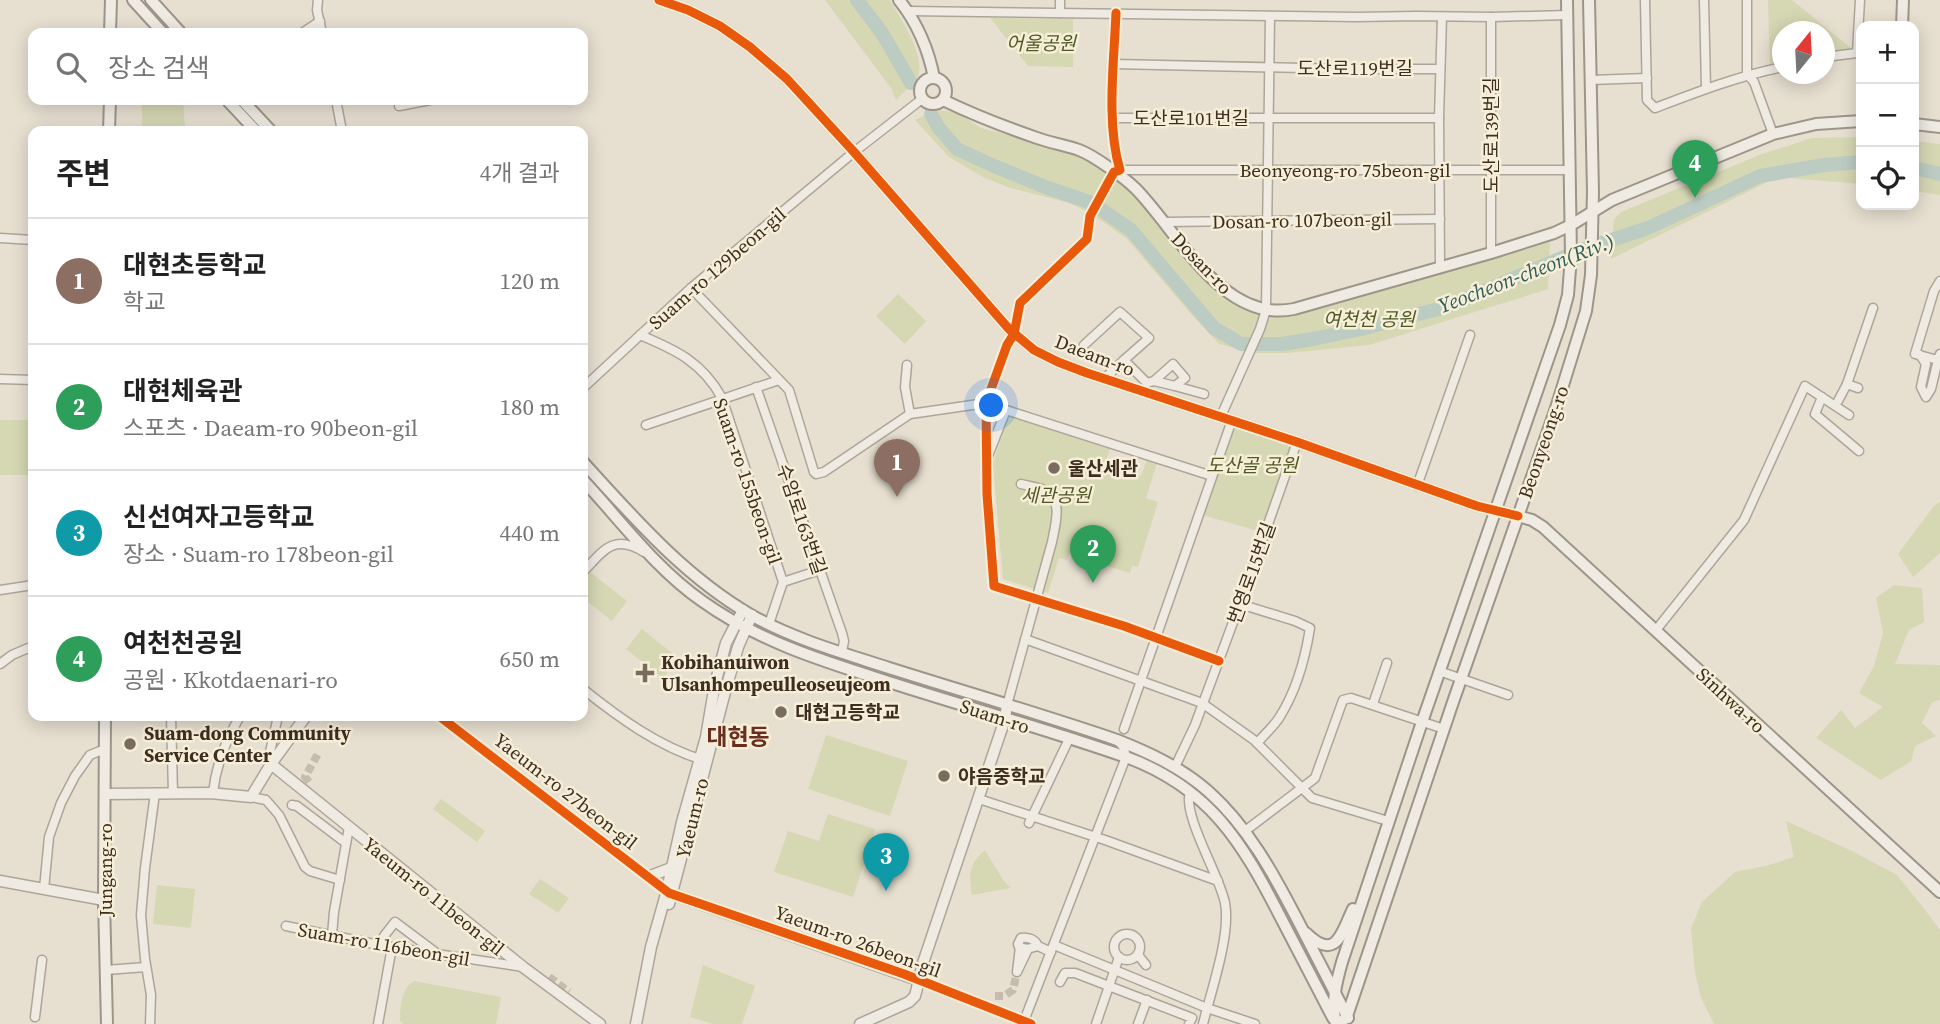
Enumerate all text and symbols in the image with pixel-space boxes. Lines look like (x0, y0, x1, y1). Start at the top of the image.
north arrow (1772, 21, 1835, 84)
map controls (1856, 21, 1919, 210)
button: + (1856, 21, 1919, 84)
search box (28, 28, 588, 105)
park label: 어울공원 (1006, 30, 1077, 56)
icon: search (52, 48, 90, 86)
text: 장소 검색 (108, 50, 210, 86)
street label: 도산로119번길 (1297, 55, 1413, 81)
street label: 도산로139번길 (1478, 77, 1504, 193)
button: − (1856, 84, 1919, 147)
street label: 도산로101번길 (1133, 105, 1249, 131)
pin: 4 (1672, 140, 1718, 198)
button: locate (1856, 147, 1919, 210)
text: 주변 (56, 153, 111, 194)
text: 4개 결과 (480, 157, 560, 189)
street label: Beonyeong-ro 75beon-gil (1239, 157, 1451, 183)
street label: Suam-ro 129beon-gil (643, 201, 791, 335)
street label: Dosan-ro 107beon-gil (1212, 205, 1393, 235)
street label: Dosan-ro (1166, 226, 1238, 300)
water label: Yeocheon-cheon(Riv.) (1434, 226, 1618, 320)
text: 대현초등학교 (123, 247, 267, 283)
text: 1 (73, 265, 85, 297)
text: 120 m (499, 265, 560, 297)
text: 학교 (123, 286, 165, 318)
park label: 여천천 공원 (1323, 306, 1416, 332)
street label: Daeam-ro (1051, 328, 1139, 382)
text: 대현체육관 (123, 373, 243, 409)
street label: Beonyeong-ro (1511, 382, 1575, 502)
your location (974, 388, 1008, 422)
text: 2 (73, 391, 85, 423)
text: 180 m (499, 391, 560, 423)
street label: Suam-ro 155beon-gil (707, 394, 789, 568)
text: 스포츠 · Daeam-ro 90beon-gil (123, 412, 418, 444)
pin: 1 (874, 439, 920, 497)
park label: 도산골 공원 (1206, 452, 1299, 478)
place label: 울산세관 (1068, 455, 1138, 481)
street label: 수암로163번길 (771, 460, 833, 578)
marker: 울산세관 (1046, 460, 1062, 476)
park label: 세관공원 (1021, 482, 1092, 508)
text: 신선여자고등학교 (123, 499, 314, 535)
text: 3 (73, 517, 85, 549)
text: 440 m (499, 517, 560, 549)
street label: 번영로15번길 (1221, 519, 1281, 627)
pin: 2 (1070, 525, 1116, 583)
text: 장소 · Suam-ro 178beon-gil (123, 538, 394, 570)
text: 여천천공원 (123, 625, 243, 661)
text: 4 (73, 643, 85, 675)
text: 650 m (499, 643, 560, 675)
place label: Kobihanuiwon Ulsanhompeulleoseujeom (661, 649, 891, 697)
street label: Sinhwa-ro (1691, 661, 1771, 739)
marker: Kobihanuiwon Ulsanhompeulleoseujeom (635, 663, 655, 683)
text: 공원 · Kkotdaenari-ro (123, 664, 338, 696)
street label: Suam-ro (957, 693, 1033, 739)
place label: 대현고등학교 (795, 699, 900, 725)
marker: 대현고등학교 (773, 704, 789, 720)
place label: Suam-dong Community Service Center (144, 720, 352, 768)
district label: 대현동 (706, 721, 770, 753)
street label: Yaeum-ro 27beon-gil (489, 727, 643, 855)
marker: Suam-dong Community Service Center (122, 736, 138, 752)
place label: 야음중학교 (958, 763, 1045, 789)
marker: 야음중학교 (936, 768, 952, 784)
street label: Yaeum-ro (669, 775, 715, 861)
street label: Jungang-ro (92, 823, 118, 918)
street label: Yaeum-ro 11beon-gil (358, 831, 511, 962)
pin: 3 (863, 833, 909, 891)
street label: Yaeum-ro 26beon-gil (771, 899, 945, 983)
street label: Suam-ro 116beon-gil (296, 916, 472, 972)

